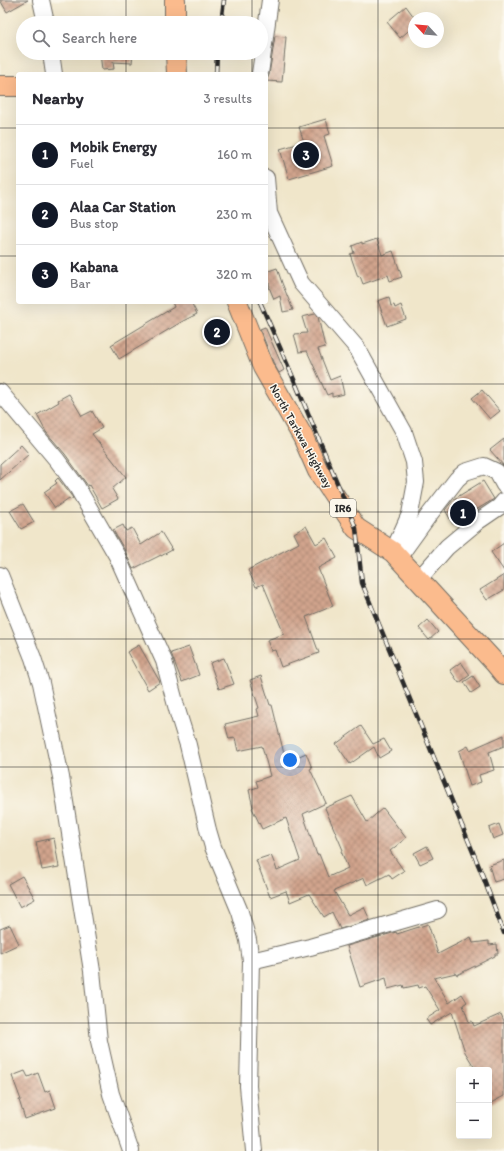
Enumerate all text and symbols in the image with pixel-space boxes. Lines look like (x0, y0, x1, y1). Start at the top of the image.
north arrow (408, 12, 444, 48)
search box (16, 16, 268, 60)
icon: search (30, 27, 52, 49)
text: Search here (62, 29, 137, 47)
text: Nearby (32, 88, 84, 108)
text: 3 results (203, 91, 252, 106)
text: Mobik Energy (70, 138, 157, 156)
pin: 3 (293, 140, 319, 170)
text: 1 (42, 147, 48, 162)
text: 160 m (217, 147, 252, 162)
text: Fuel (70, 156, 94, 171)
text: Alaa Car Station (70, 198, 176, 216)
text: 2 (42, 207, 48, 222)
text: 230 m (216, 207, 252, 222)
text: Bus stop (70, 216, 118, 231)
text: Kabana (70, 258, 118, 276)
text: 3 (41, 267, 49, 282)
text: 320 m (216, 267, 252, 282)
text: Bar (70, 276, 90, 291)
pin: 2 (204, 317, 230, 347)
street label: North Tarkwa Highway (267, 382, 336, 491)
pin: 1 (450, 498, 476, 528)
road number: IR6 (330, 499, 356, 517)
your location (280, 750, 300, 770)
map controls (456, 1067, 492, 1139)
button: + (456, 1067, 492, 1103)
button: − (456, 1103, 492, 1139)

